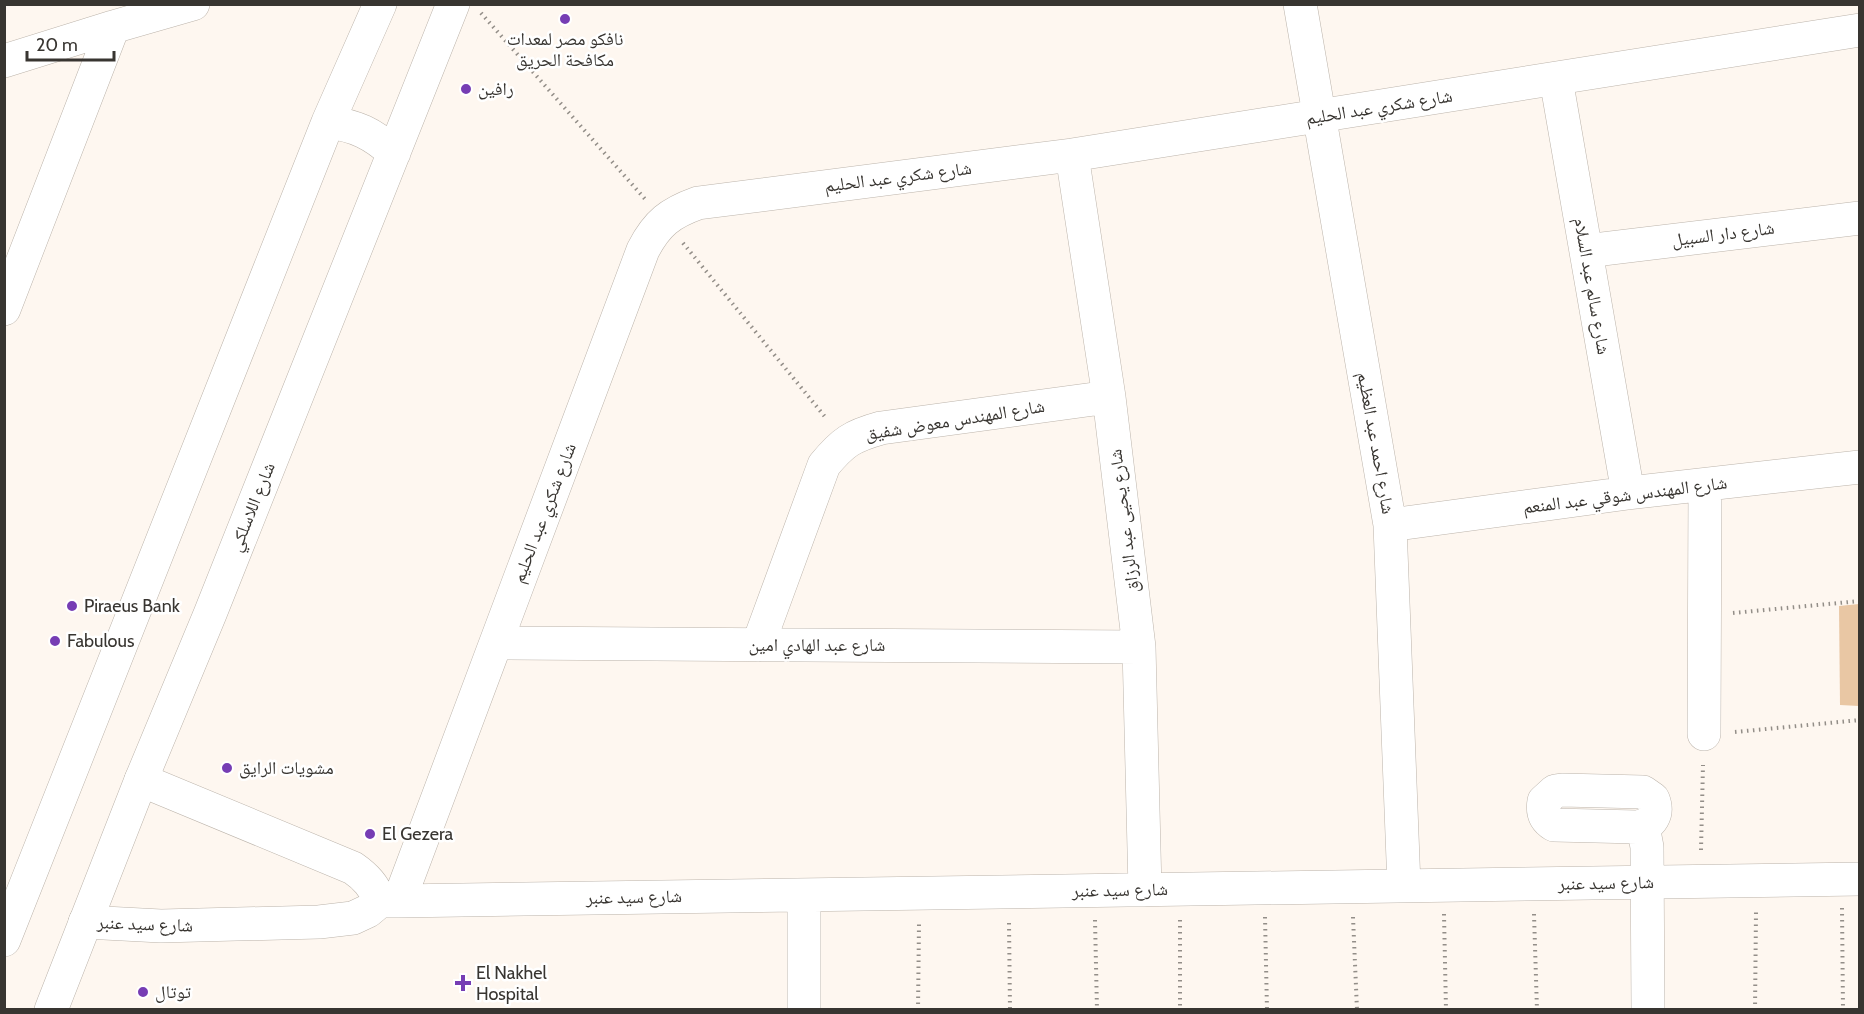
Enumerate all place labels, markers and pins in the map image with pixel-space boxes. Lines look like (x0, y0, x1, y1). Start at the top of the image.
marker: نافكو مصر لمعدات مكافحة الحريق (558, 12, 572, 26)
place label: نافكو مصر لمعدات مكافحة الحريق (507, 28, 623, 71)
place label: رافين (478, 78, 514, 100)
marker: رافين (459, 82, 473, 96)
place label: Piraeus Bank (84, 595, 181, 617)
marker: Piraeus Bank (65, 599, 79, 613)
place label: Fabulous (67, 630, 134, 652)
marker: Fabulous (48, 634, 62, 648)
place label: مشويات الرايق (239, 757, 334, 779)
marker: مشويات الرايق (220, 761, 234, 775)
place label: El Gezera (382, 823, 454, 845)
marker: El Gezera (363, 827, 377, 841)
place label: El Nakhel Hospital (476, 962, 547, 1005)
marker: El Nakhel Hospital (454, 974, 472, 992)
place label: توتال (155, 981, 191, 1003)
marker: توتال (136, 985, 150, 999)

